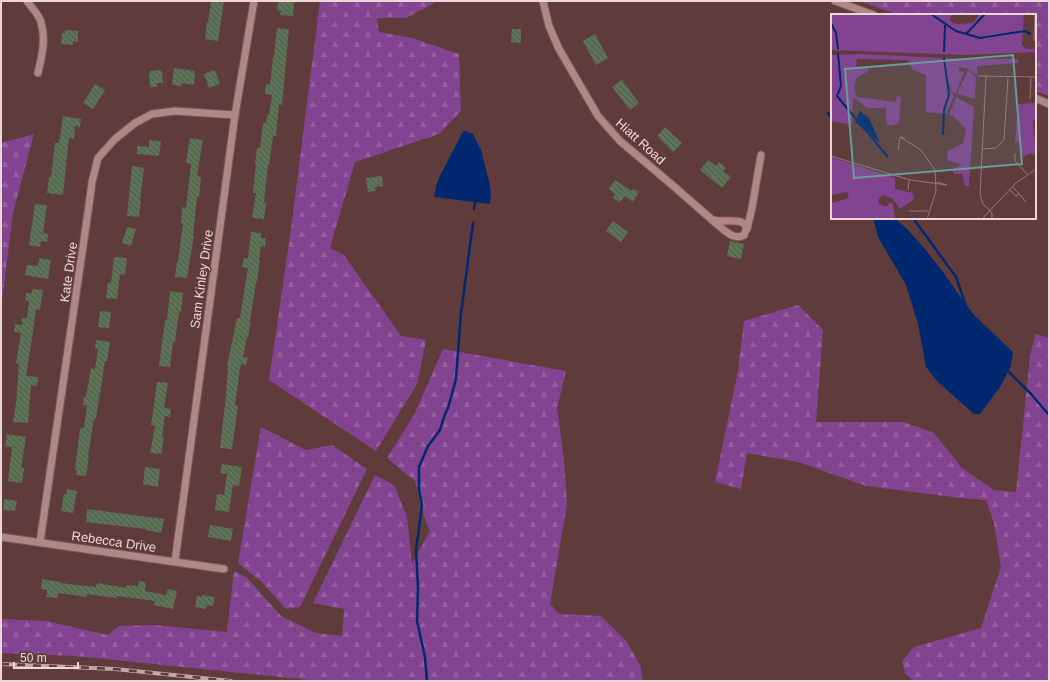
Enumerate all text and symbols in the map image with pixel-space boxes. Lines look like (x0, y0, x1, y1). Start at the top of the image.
inset map (831, 14, 1036, 219)
street label: Hiatt Road (613, 115, 669, 167)
street label: Sam Kinley Drive (187, 229, 216, 329)
street label: Kate Drive (57, 241, 80, 303)
street label: Rebecca Drive (71, 528, 157, 555)
scale bar (14, 644, 78, 670)
text: 50 m (20, 651, 47, 665)

